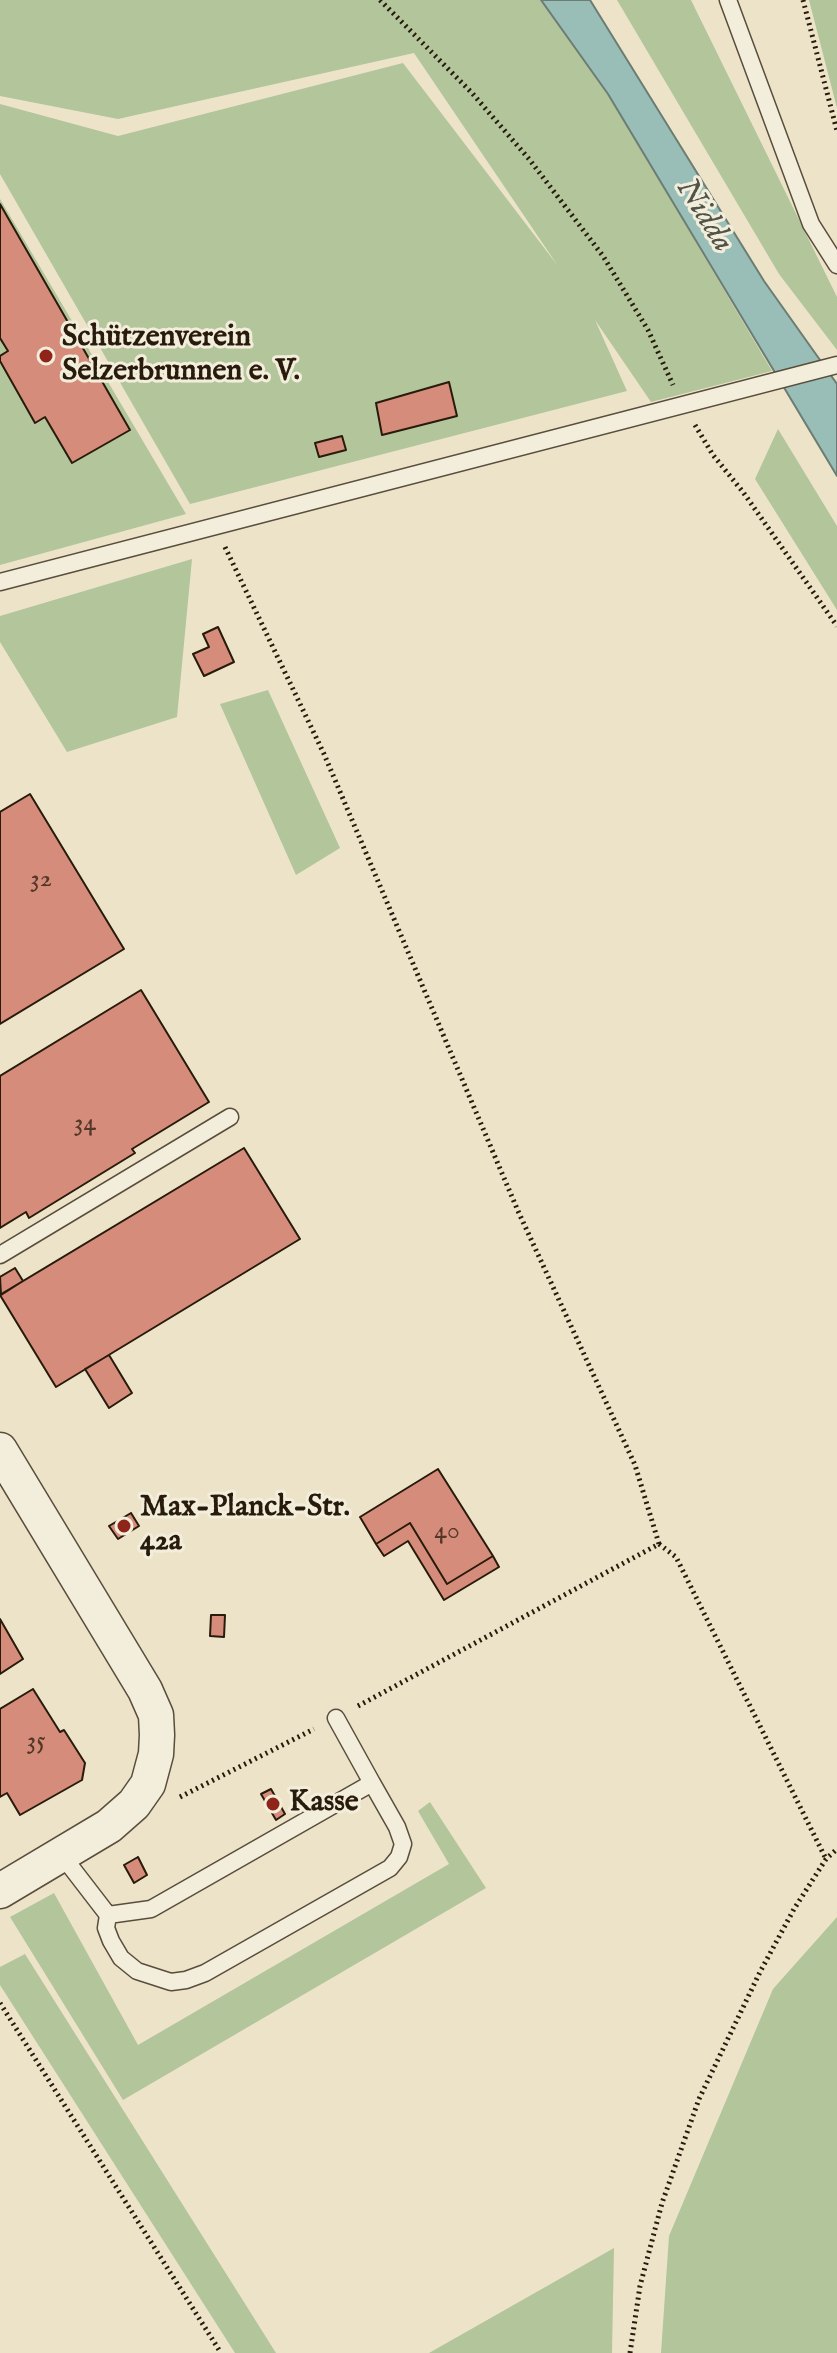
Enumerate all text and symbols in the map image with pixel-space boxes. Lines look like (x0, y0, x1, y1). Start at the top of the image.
water label: Nidda (666, 172, 740, 260)
place label: Schützenverein Selzerbrunnen e. V. (62, 321, 300, 392)
marker: Schützenverein Selzerbrunnen e. V. (37, 347, 55, 365)
house number: 32 (30, 865, 52, 897)
house number: 34 (74, 1109, 96, 1141)
place label: Max-Planck-Str. 42a (140, 1491, 350, 1562)
marker: Max-Planck-Str. 42a (115, 1517, 133, 1535)
house number: 40 (434, 1517, 460, 1549)
house number: 35 (26, 1727, 46, 1759)
place label: Kasse (289, 1786, 359, 1822)
marker: Kasse (264, 1795, 282, 1813)

